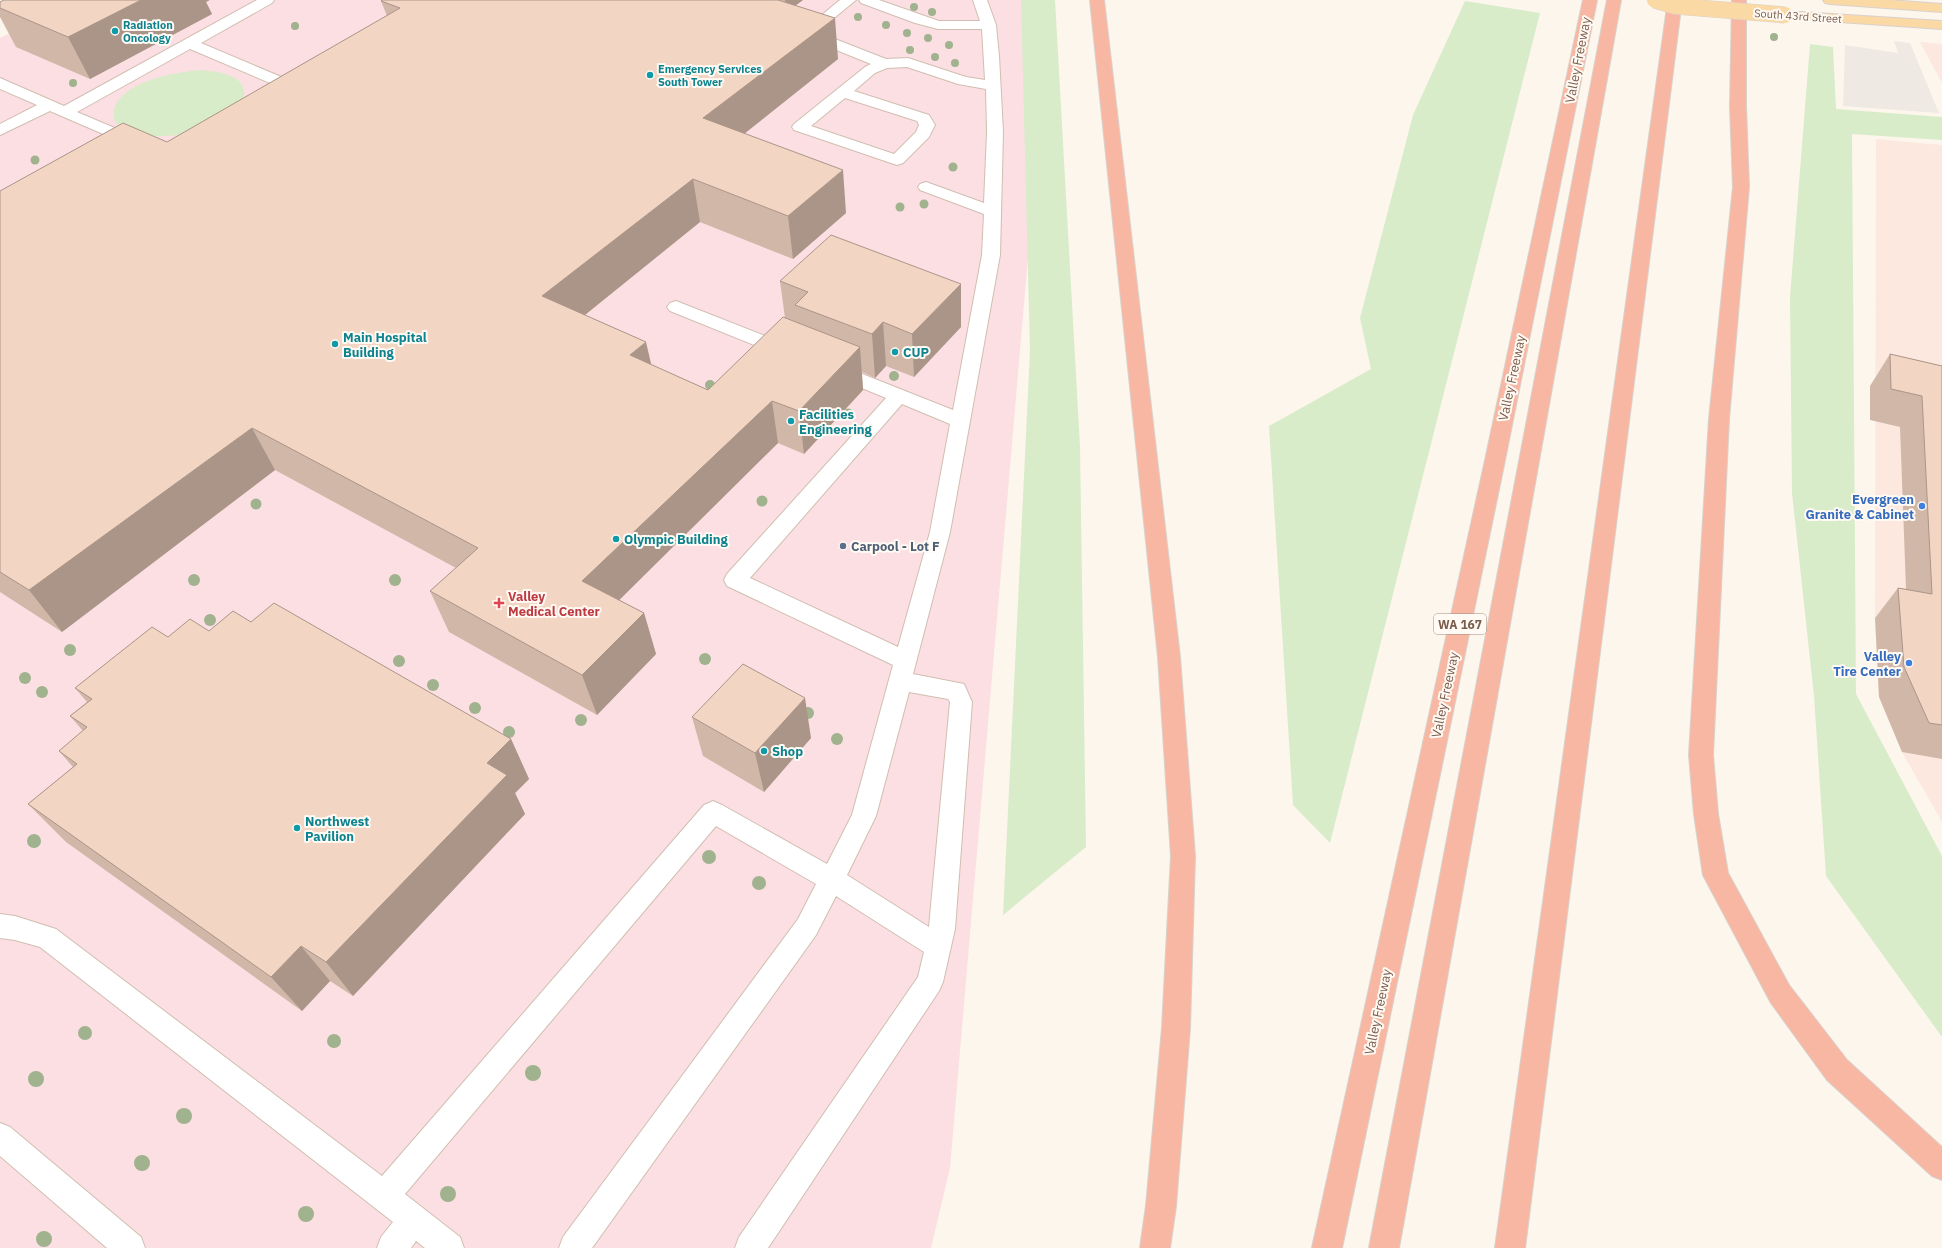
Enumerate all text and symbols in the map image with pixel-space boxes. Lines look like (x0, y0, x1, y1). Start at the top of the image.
street label: South 43rd Street (1754, 6, 1842, 26)
street label: Valley Freeway (1561, 15, 1595, 104)
place label: Radiation Oncology (123, 18, 173, 45)
marker: Radiation Oncology (110, 26, 120, 36)
place label: Emergency Services South Tower (658, 62, 762, 89)
marker: Emergency Services South Tower (645, 70, 655, 80)
place label: Main Hospital Building (343, 329, 427, 361)
street label: Valley Freeway (1495, 333, 1529, 422)
marker: Main Hospital Building (330, 339, 340, 349)
place label: CUP (903, 344, 929, 361)
marker: CUP (890, 347, 900, 357)
place label: Facilities Engineering (799, 406, 873, 438)
marker: Facilities Engineering (786, 416, 796, 426)
place label: Evergreen Granite & Cabinet (1805, 491, 1914, 523)
marker: Evergreen Granite & Cabinet (1917, 501, 1927, 511)
place label: Olympic Building (624, 531, 729, 548)
marker: Olympic Building (611, 534, 621, 544)
place label: Carpool - Lot F (851, 538, 940, 555)
marker: Carpool - Lot F (838, 541, 848, 551)
place label: Valley Medical Center (508, 588, 600, 620)
marker: Valley Medical Center (493, 597, 505, 609)
road number: WA 167 (1434, 614, 1486, 634)
place label: Valley Tire Center (1833, 648, 1901, 680)
street label: Valley Freeway (1428, 650, 1462, 739)
marker: Valley Tire Center (1904, 658, 1914, 668)
place label: Shop (772, 743, 803, 760)
marker: Shop (759, 746, 769, 756)
place label: Northwest Pavilion (305, 813, 369, 845)
marker: Northwest Pavilion (292, 823, 302, 833)
street label: Valley Freeway (1361, 967, 1395, 1056)

